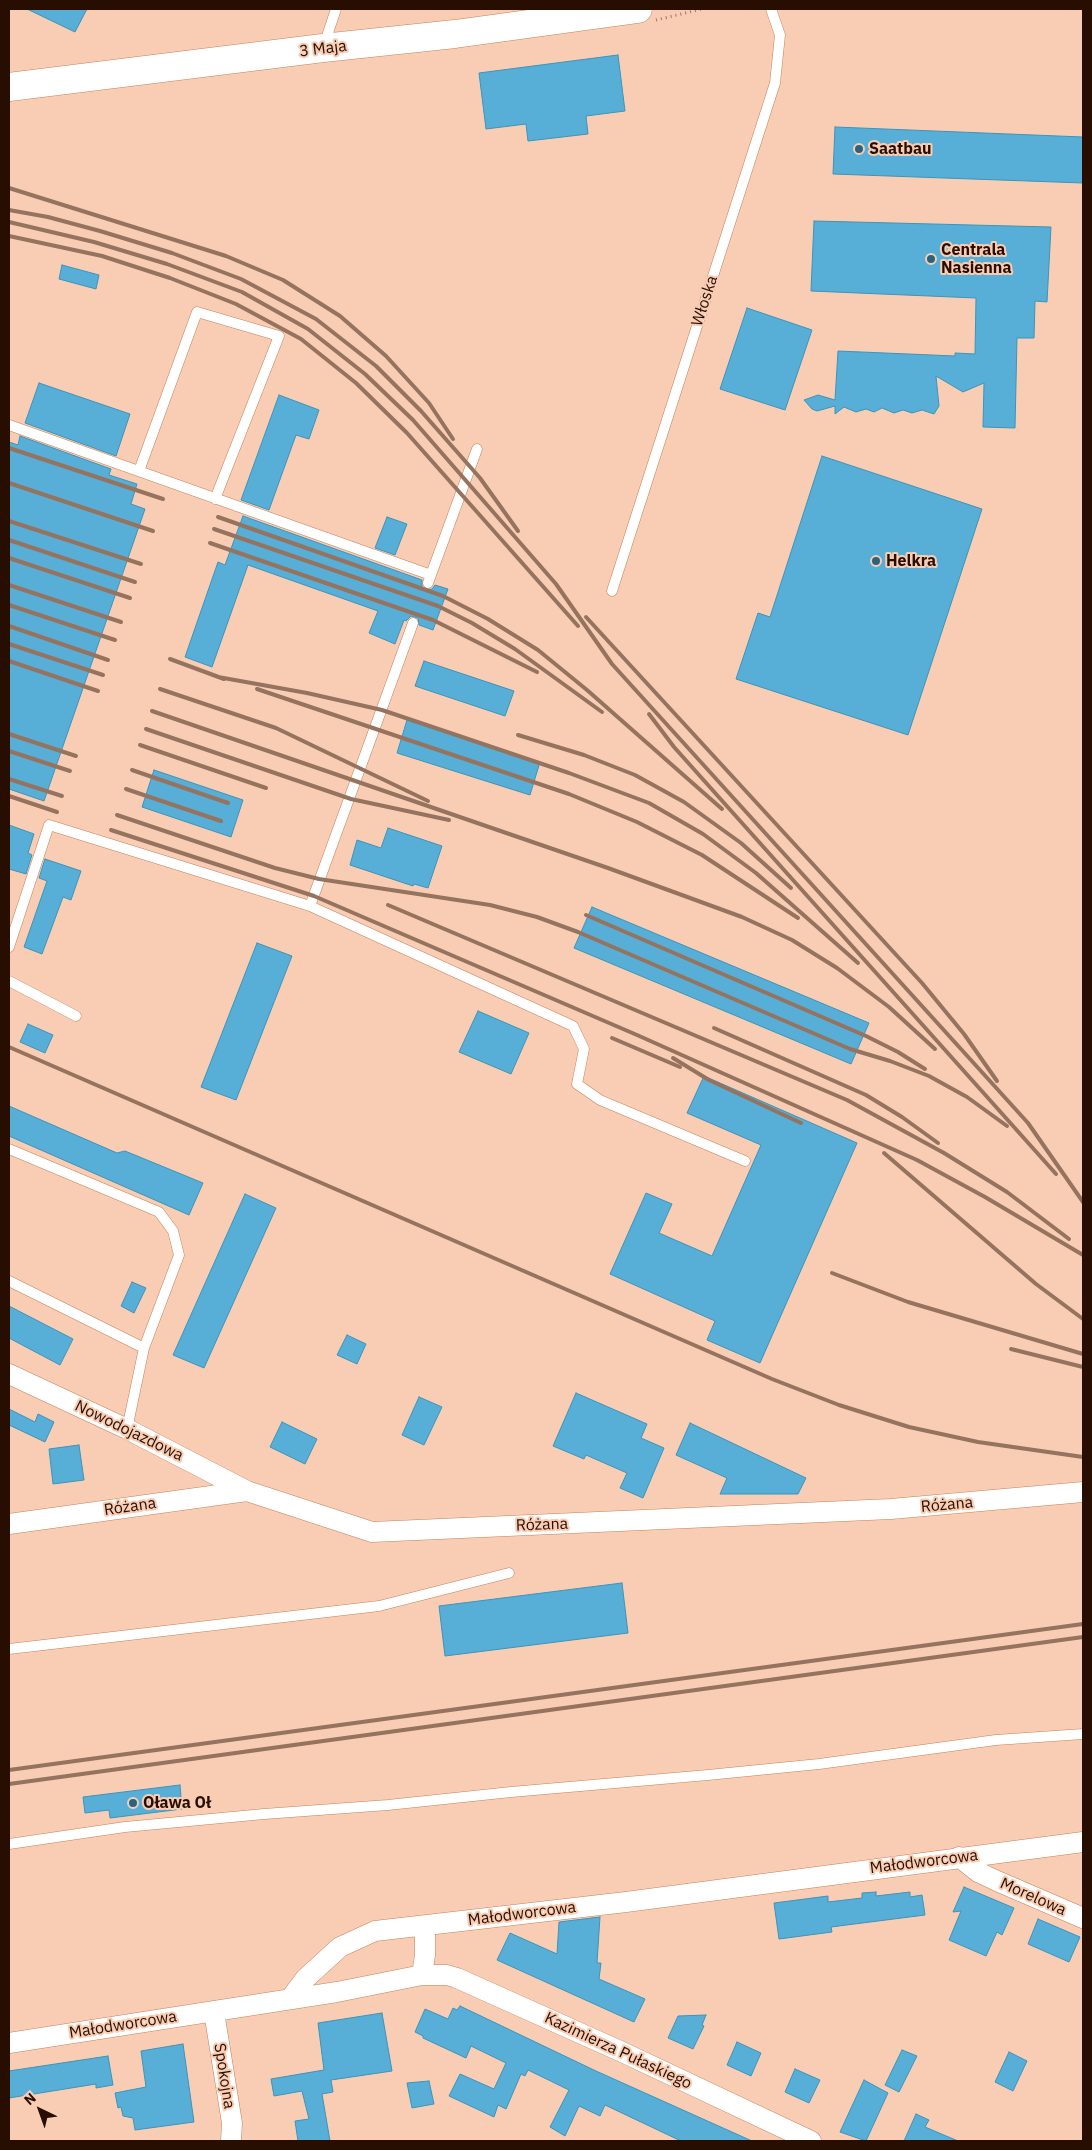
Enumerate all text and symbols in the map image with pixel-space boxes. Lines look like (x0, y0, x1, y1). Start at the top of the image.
street label: 3 Maja (298, 37, 348, 61)
place label: Saatbau (869, 139, 932, 159)
marker: Saatbau (853, 143, 865, 155)
place label: Centrala Nasienna (941, 240, 1011, 278)
marker: Centrala Nasienna (925, 253, 937, 265)
street label: Włoska (688, 273, 722, 329)
place label: Helkra (886, 551, 936, 571)
marker: Helkra (870, 555, 882, 567)
street label: Nowodojazdowa (72, 1396, 186, 1466)
street label: Różana (920, 1493, 974, 1517)
street label: Różana (103, 1494, 157, 1520)
street label: Różana (515, 1514, 569, 1536)
place label: Oława Oł (143, 1793, 211, 1813)
marker: Oława Oł (127, 1797, 139, 1809)
street label: Małodworcowa (869, 1846, 979, 1878)
street label: Morelowa (997, 1874, 1069, 1920)
street label: Małodworcowa (467, 1898, 577, 1930)
street label: Małodworcowa (68, 2007, 178, 2043)
street label: Kazimierza Pułaskiego (541, 2008, 695, 2094)
street label: Spokojna (209, 2042, 239, 2110)
north arrow (15, 2085, 65, 2135)
text: N (20, 2089, 40, 2109)

